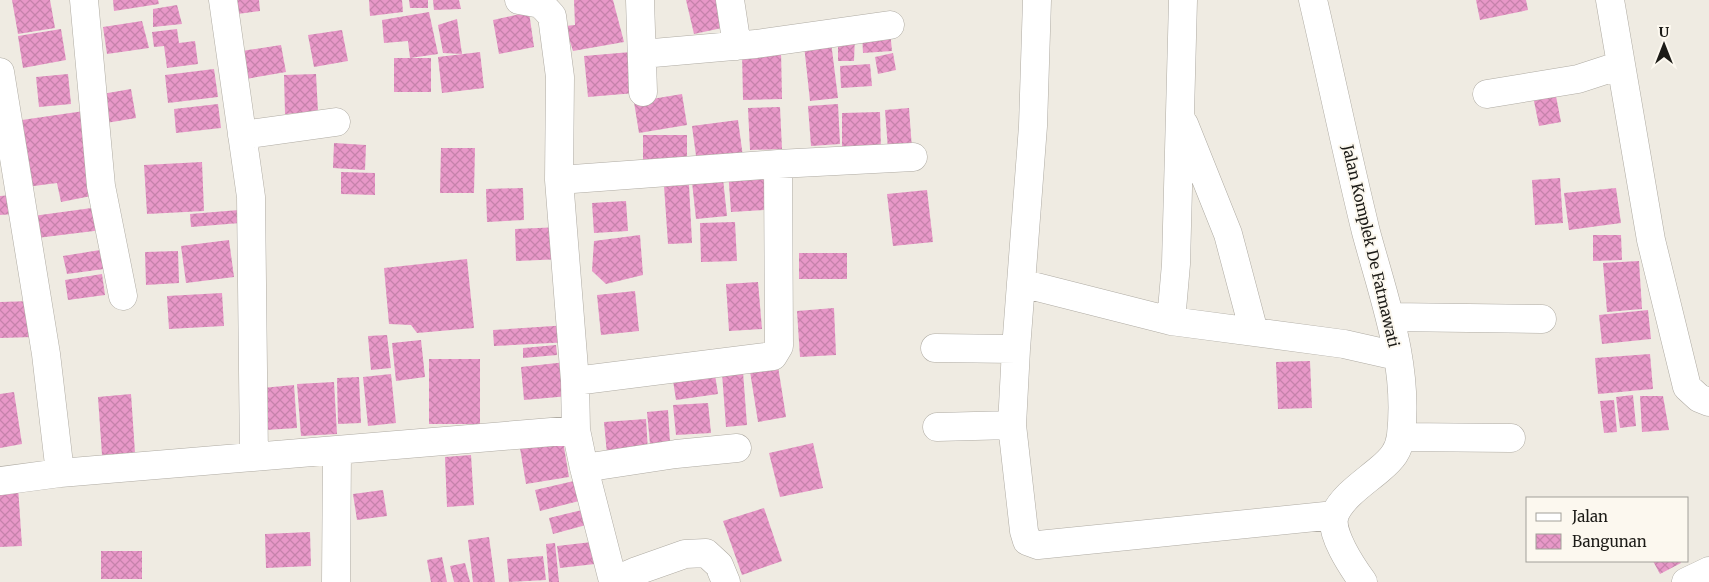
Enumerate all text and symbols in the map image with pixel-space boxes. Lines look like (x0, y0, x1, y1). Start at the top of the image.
north arrow (1639, 20, 1689, 70)
text: U (1659, 23, 1670, 41)
street label: Jalan Komplek De Fatmawati (1338, 142, 1404, 349)
legend (1526, 497, 1689, 562)
text: Jalan (1571, 507, 1608, 526)
text: Bangunan (1572, 532, 1647, 551)

